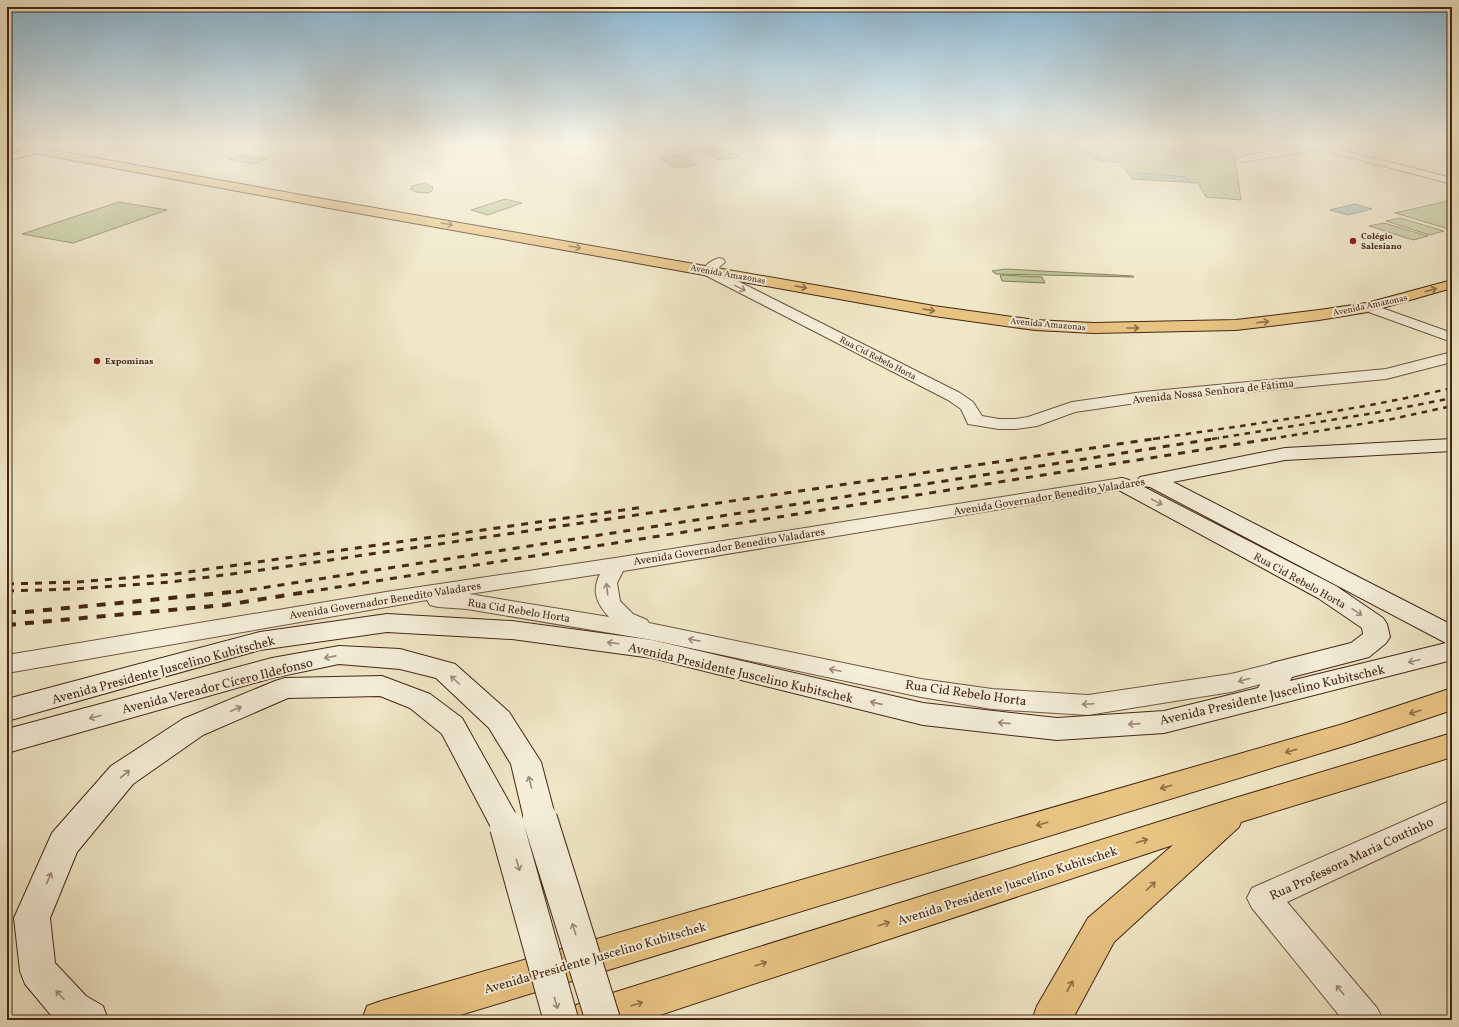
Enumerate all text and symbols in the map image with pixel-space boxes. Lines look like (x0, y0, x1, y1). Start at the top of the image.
one-way arrow (440, 220, 453, 228)
place label: Colégio Salesiano (1361, 230, 1402, 253)
marker: Colégio Salesiano (1348, 236, 1358, 246)
one-way arrow (568, 243, 581, 251)
street label: Avenida Amazonas (689, 261, 767, 288)
one-way arrow (794, 283, 807, 291)
one-way arrow (734, 285, 746, 292)
one-way arrow (1425, 286, 1437, 294)
street label: Avenida Amazonas (1332, 291, 1409, 320)
one-way arrow (922, 306, 935, 314)
street label: Avenida Amazonas (1010, 315, 1087, 334)
one-way arrow (1256, 318, 1269, 326)
one-way arrow (1126, 324, 1139, 332)
street label: Rua Cid Rebelo Horta (837, 333, 919, 384)
place label: Expominas (105, 355, 153, 368)
marker: Expominas (92, 356, 102, 366)
street label: Avenida Nossa Senhora de Fátima (1132, 376, 1295, 408)
street label: Avenida Governador Benedito Valadares (952, 475, 1146, 520)
one-way arrow (1151, 499, 1163, 506)
street label: Avenida Governador Benedito Valadares (632, 525, 826, 570)
street label: Rua Cid Rebelo Horta (1250, 550, 1349, 613)
street label: Avenida Governador Benedito Valadares (288, 579, 482, 624)
one-way arrow (603, 583, 611, 596)
street label: Rua Cid Rebelo Horta (466, 596, 572, 627)
one-way arrow (1351, 608, 1362, 616)
street label: Avenida Presidente Juscelino Kubitschek (50, 632, 277, 709)
one-way arrow (688, 636, 701, 644)
street label: Avenida Presidente Juscelino Kubitschek (626, 639, 855, 709)
one-way arrow (607, 640, 620, 647)
one-way arrow (324, 653, 337, 661)
street label: Avenida Vereador Cícero Ildefonso (120, 654, 315, 719)
one-way arrow (1408, 657, 1421, 665)
street label: Avenida Presidente Juscelino Kubitschek (1158, 661, 1387, 731)
one-way arrow (829, 665, 842, 673)
one-way arrow (449, 675, 460, 684)
street label: Rua Cid Rebelo Horta (904, 677, 1028, 711)
one-way arrow (1238, 677, 1251, 684)
one-way arrow (870, 699, 883, 706)
one-way arrow (1082, 700, 1095, 708)
one-way arrow (230, 704, 242, 712)
one-way arrow (1409, 708, 1421, 716)
one-way arrow (89, 714, 102, 721)
one-way arrow (998, 719, 1011, 727)
one-way arrow (1128, 720, 1141, 727)
one-way arrow (1285, 748, 1298, 755)
one-way arrow (119, 770, 130, 778)
one-way arrow (526, 775, 534, 788)
one-way arrow (1160, 784, 1173, 791)
street label: Rua Professora Maria Coutinho (1267, 814, 1437, 906)
one-way arrow (1035, 821, 1048, 828)
one-way arrow (1135, 837, 1147, 845)
street label: Avenida Presidente Juscelino Kubitschek (895, 843, 1120, 931)
one-way arrow (514, 858, 522, 871)
one-way arrow (46, 872, 53, 884)
one-way arrow (1146, 882, 1156, 891)
street label: Avenida Presidente Juscelino Kubitschek (482, 919, 709, 999)
one-way arrow (878, 920, 891, 927)
one-way arrow (570, 923, 577, 936)
one-way arrow (754, 960, 767, 967)
one-way arrow (1067, 980, 1075, 992)
one-way arrow (1335, 985, 1344, 995)
one-way arrow (55, 990, 64, 1001)
one-way arrow (553, 996, 561, 1009)
one-way arrow (630, 1000, 643, 1007)

